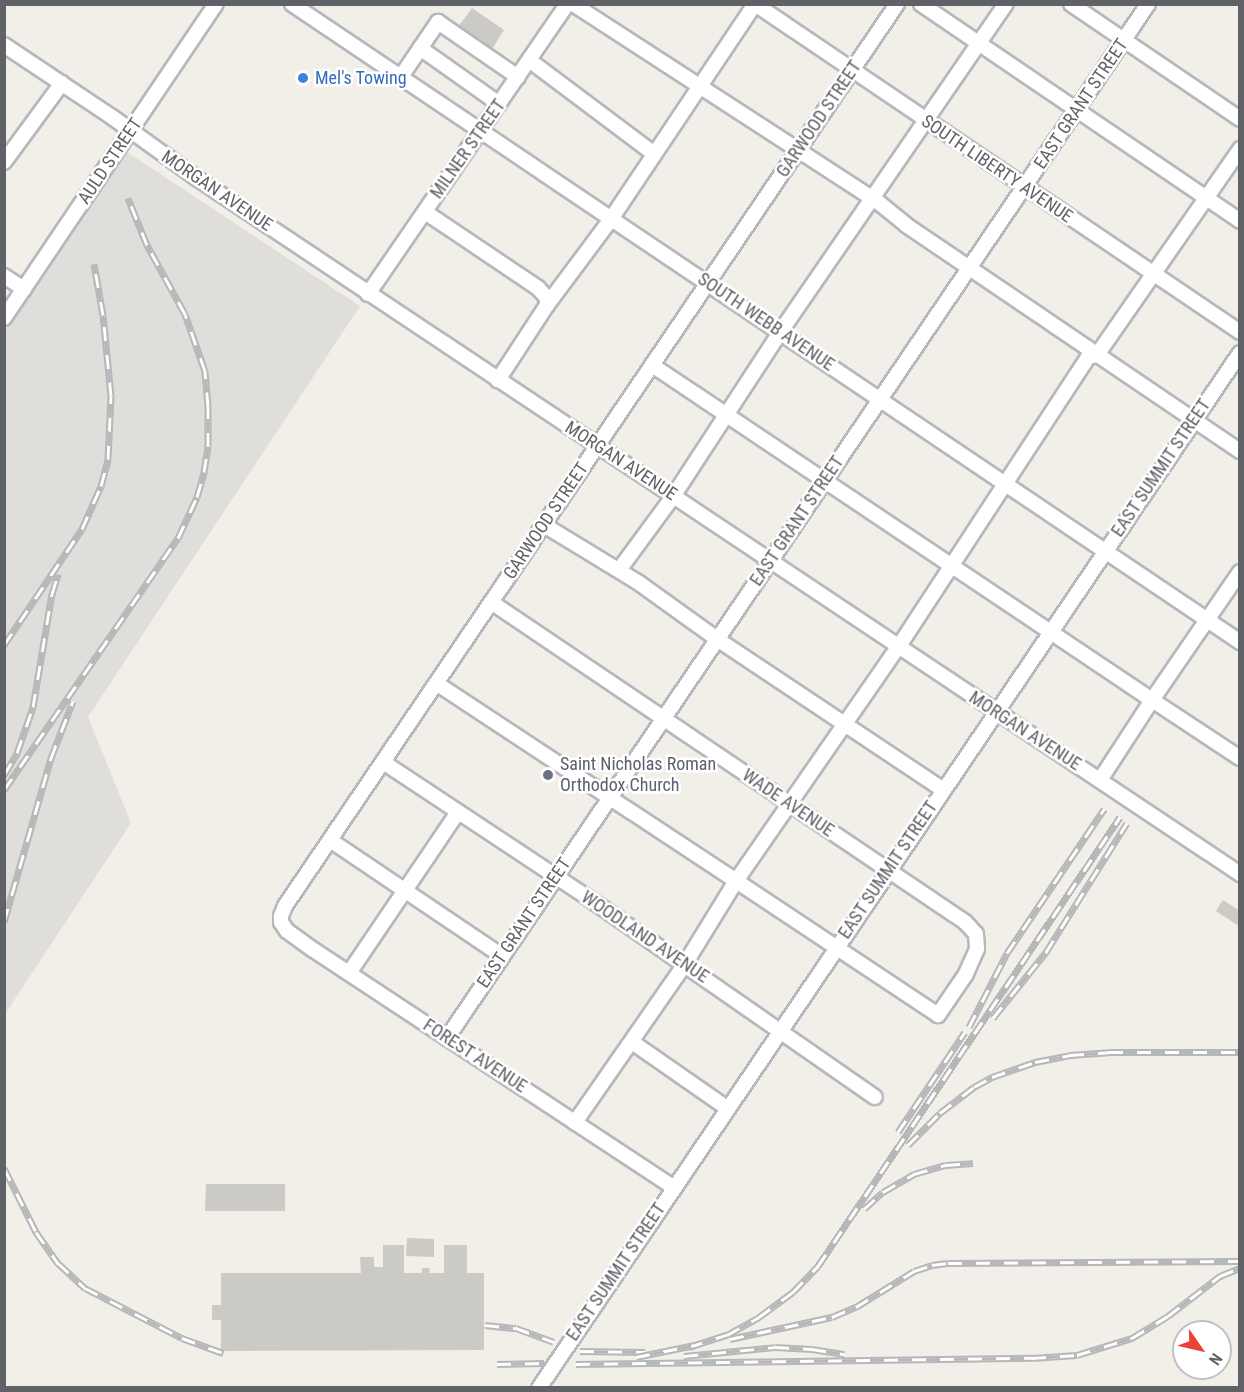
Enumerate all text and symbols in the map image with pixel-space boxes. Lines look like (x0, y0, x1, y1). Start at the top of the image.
street label: EAST GRANT STREET (1029, 35, 1133, 173)
street label: GARWOOD STREET (772, 57, 866, 181)
place label: Mel's Towing (315, 67, 407, 89)
marker: Mel's Towing (296, 71, 310, 85)
street label: MILNER STREET (426, 95, 510, 203)
street label: SOUTH LIBERTY AVENUE (917, 110, 1077, 228)
street label: AULD STREET (73, 114, 147, 208)
street label: MORGAN AVENUE (157, 146, 277, 236)
street label: SOUTH WEBB AVENUE (694, 268, 838, 376)
street label: EAST SUMMIT STREET (1107, 395, 1215, 541)
street label: MORGAN AVENUE (561, 417, 681, 505)
street label: EAST GRANT STREET (745, 452, 849, 590)
street label: GARWOOD STREET (499, 459, 593, 583)
street label: MORGAN AVENUE (965, 687, 1085, 775)
place label: Saint Nicholas Roman Orthodox Church (560, 754, 716, 796)
street label: WADE AVENUE (738, 764, 838, 842)
marker: Saint Nicholas Roman Orthodox Church (541, 768, 555, 782)
street label: EAST SUMMIT STREET (834, 797, 942, 943)
street label: EAST GRANT STREET (472, 854, 576, 992)
street label: WOODLAND AVENUE (577, 886, 713, 988)
street label: FOREST AVENUE (419, 1014, 531, 1098)
street label: EAST SUMMIT STREET (562, 1199, 670, 1345)
north arrow (1172, 1320, 1232, 1380)
text: N (1205, 1350, 1226, 1369)

